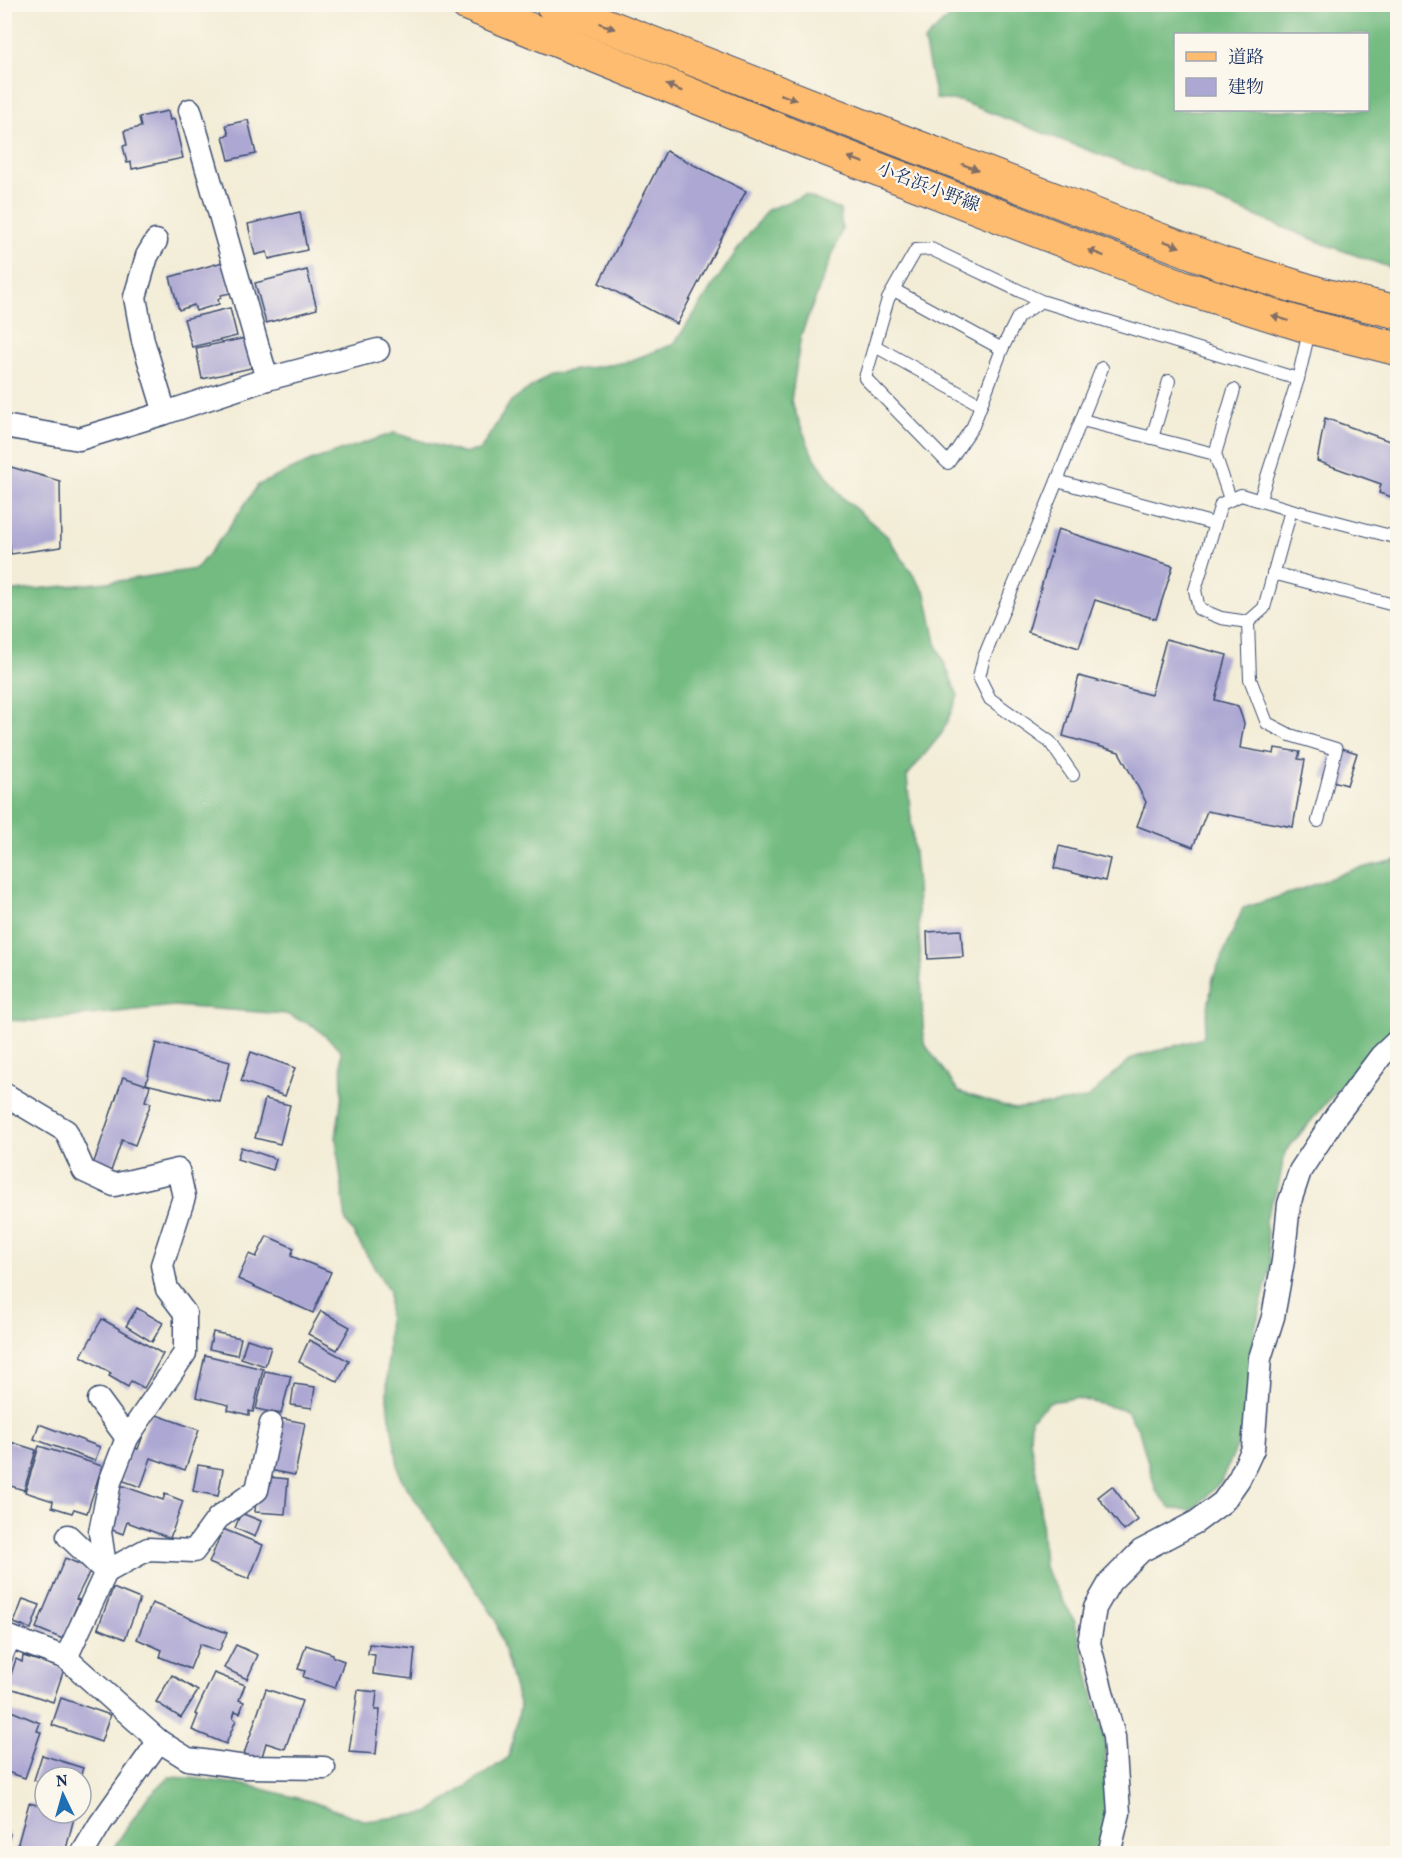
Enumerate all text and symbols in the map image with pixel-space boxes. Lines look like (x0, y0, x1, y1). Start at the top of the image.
one-way arrow (598, 21, 616, 31)
legend (1174, 33, 1369, 111)
text: 道路 (1228, 46, 1264, 71)
text: 建物 (1228, 76, 1264, 101)
one-way arrow (665, 83, 683, 93)
one-way arrow (779, 93, 797, 102)
one-way arrow (846, 155, 864, 165)
street label: 小名浜小野線 (873, 157, 983, 219)
one-way arrow (961, 163, 979, 173)
one-way arrow (1163, 240, 1181, 249)
one-way arrow (1087, 248, 1105, 258)
one-way arrow (1271, 313, 1289, 322)
north arrow (33, 1765, 93, 1825)
text: N (55, 1771, 69, 1794)

